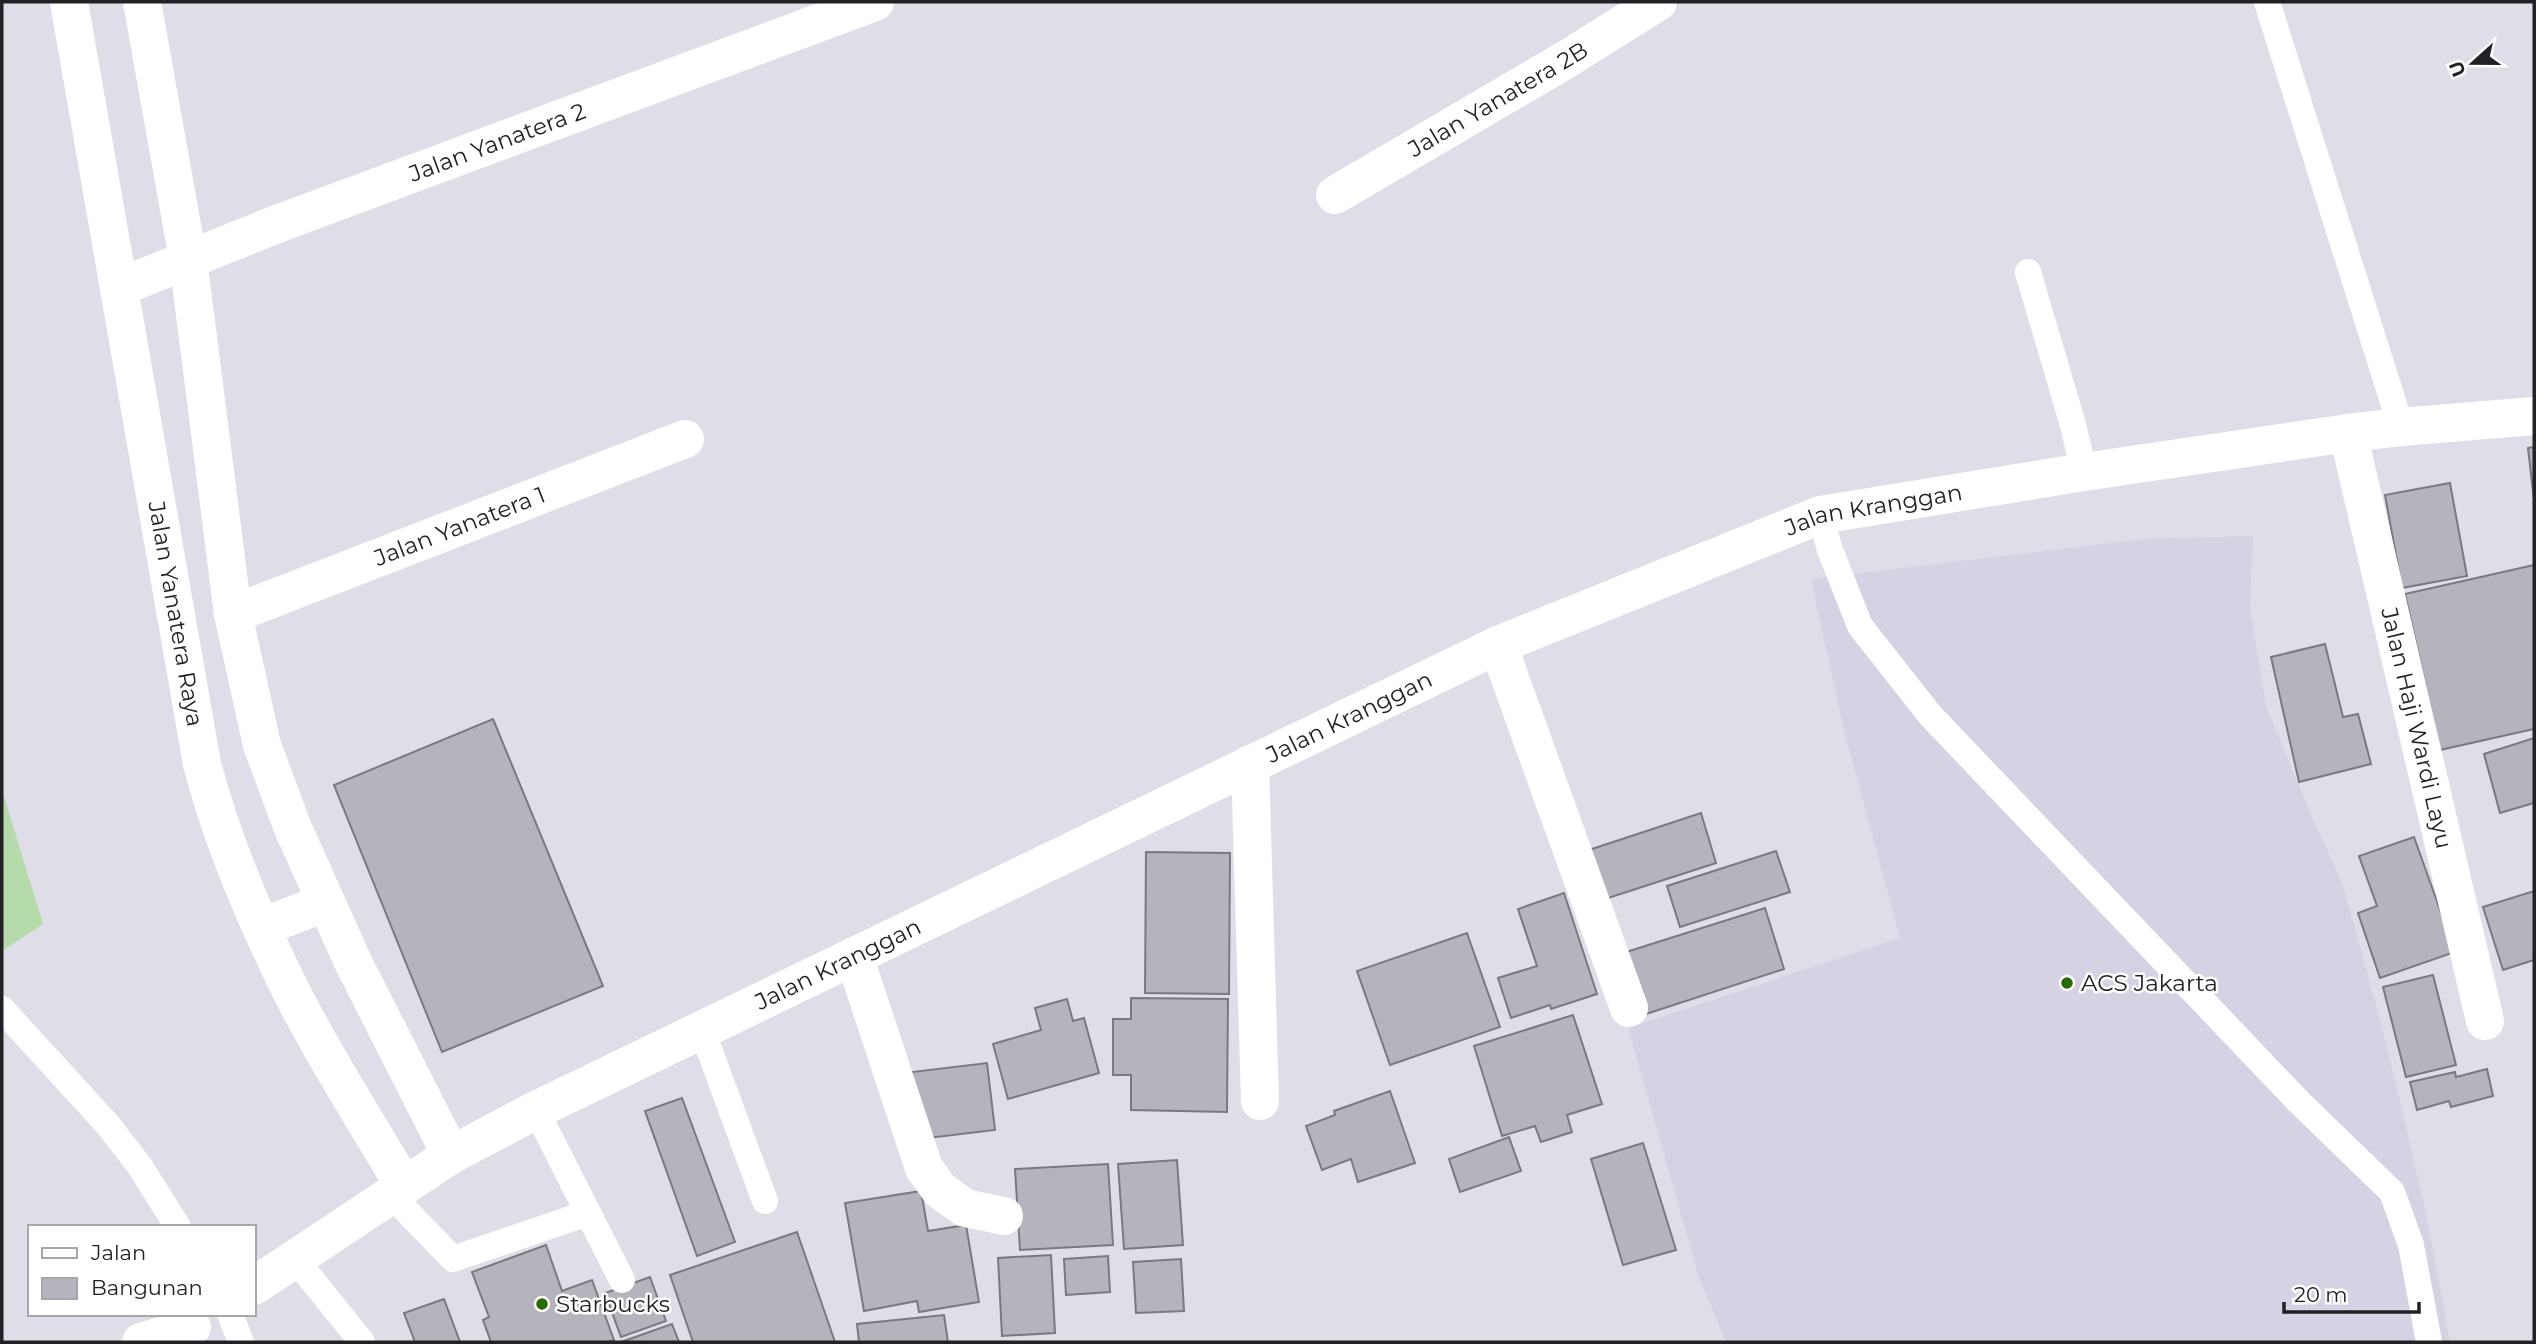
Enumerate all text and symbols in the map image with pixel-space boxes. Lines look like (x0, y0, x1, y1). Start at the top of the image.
north arrow (2438, 28, 2508, 98)
street label: Jalan Yanatera 2B (1402, 36, 1593, 163)
text: U (2444, 58, 2471, 80)
street label: Jalan Yanatera 2 (404, 97, 589, 188)
street label: Jalan Kranggan (1780, 478, 1964, 542)
street label: Jalan Yanatera 1 (369, 480, 549, 572)
street label: Jalan Yanatera Raya (142, 498, 209, 729)
street label: Jalan Haji Wardi Layu (2375, 604, 2458, 851)
street label: Jalan Kranggan (1261, 665, 1437, 769)
street label: Jalan Kranggan (749, 912, 925, 1016)
place label: ACS Jakarta (2081, 969, 2218, 997)
marker: ACS Jakarta (2059, 975, 2075, 991)
legend (28, 1225, 256, 1316)
text: Jalan (90, 1240, 146, 1265)
scale bar (2284, 1270, 2419, 1314)
text: Bangunan (91, 1275, 203, 1300)
text: 20 m (2294, 1282, 2348, 1307)
place label: Starbucks (556, 1290, 670, 1318)
marker: Starbucks (534, 1296, 550, 1312)

